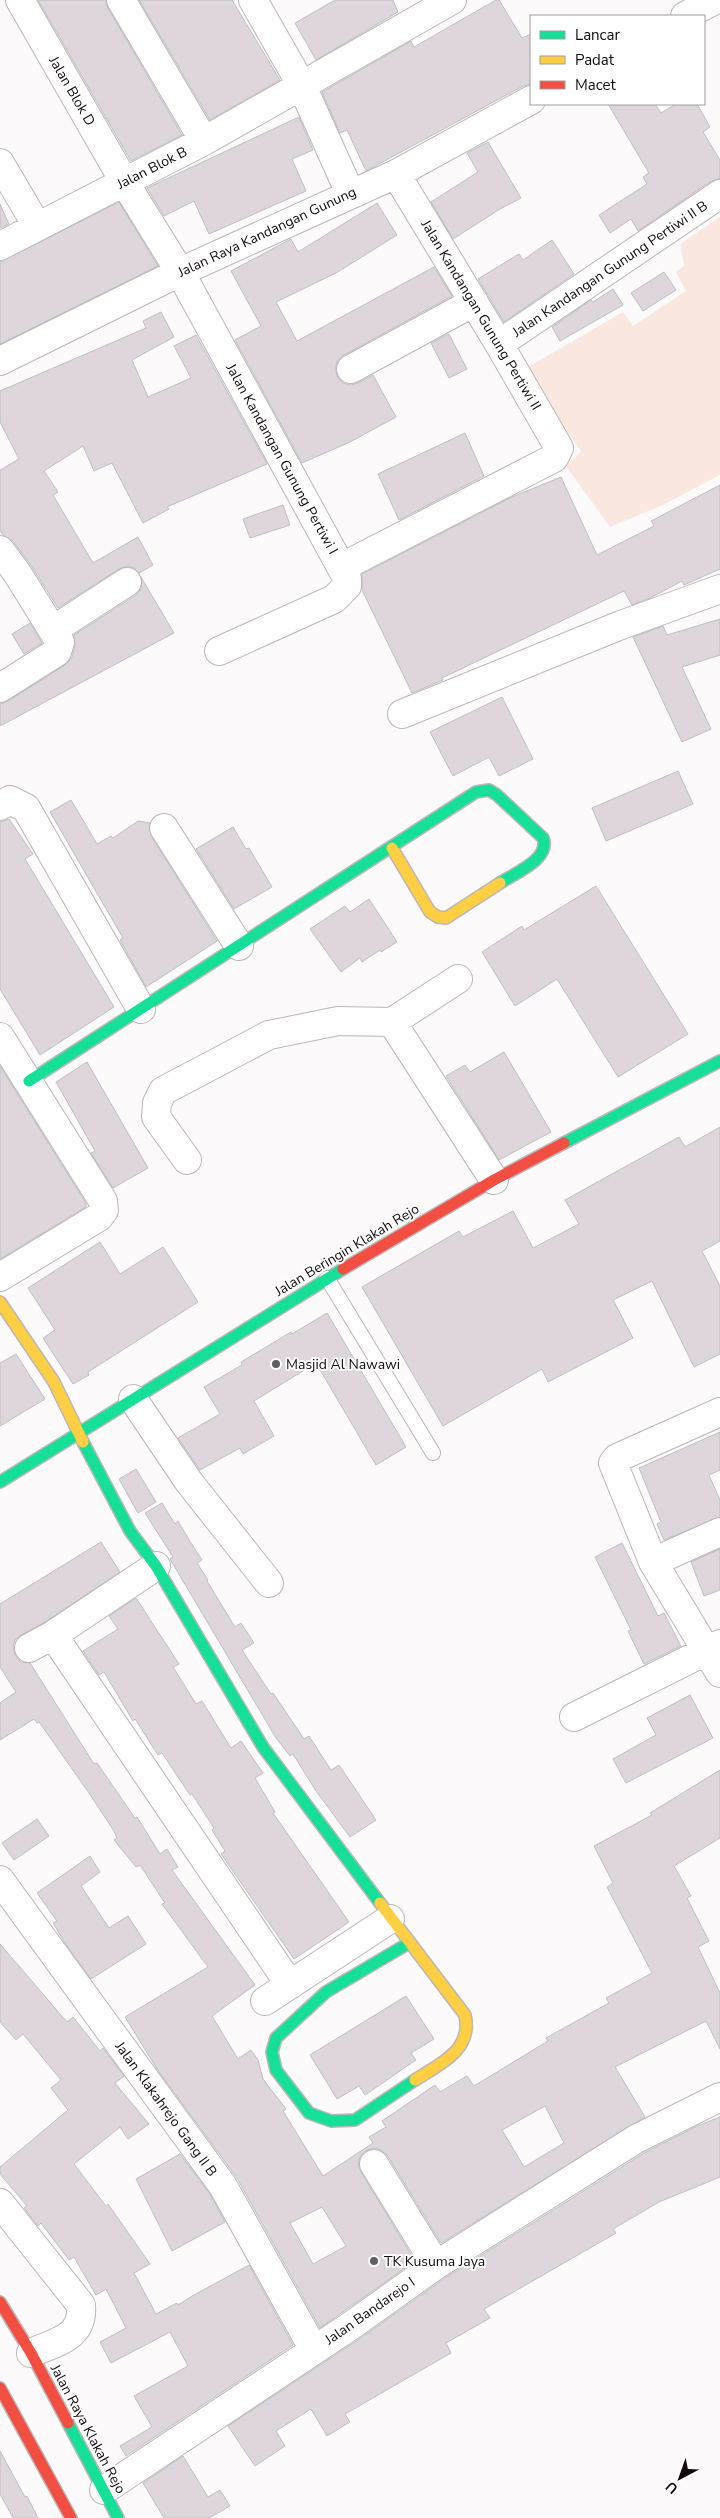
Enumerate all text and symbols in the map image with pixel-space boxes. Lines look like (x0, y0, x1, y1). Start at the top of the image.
legend (530, 15, 705, 105)
text: Lancar (575, 25, 620, 45)
text: Padat (575, 50, 615, 70)
street label: Jalan Blok D (44, 52, 100, 129)
text: Macet (575, 75, 617, 95)
street label: Jalan Blok B (113, 142, 190, 194)
street label: Jalan Raya Kandangan Gunung (174, 182, 359, 282)
street label: Jalan Kandangan Gunung Pertiwi II B (508, 196, 711, 342)
street label: Jalan Kandangan Gunung Pertiwi II (416, 215, 545, 414)
street label: Jalan Kandangan Gunung Pertiwi I (221, 359, 342, 558)
street label: Jalan Beringin Klakah Rejo (270, 1199, 423, 1301)
place label: Masjid Al Nawawi (286, 1355, 400, 1374)
marker: Masjid Al Nawawi (270, 1358, 282, 1370)
street label: Jalan Klakahrejo Gang II B (110, 2037, 221, 2180)
place label: TK Kusuma Jaya (384, 2252, 485, 2271)
marker: TK Kusuma Jaya (368, 2255, 380, 2267)
street label: Jalan Bandarejo I (320, 2273, 419, 2350)
street label: Jalan Raya Klakah Rejo (45, 2360, 130, 2497)
north arrow (655, 2453, 705, 2503)
text: U (662, 2477, 682, 2498)

